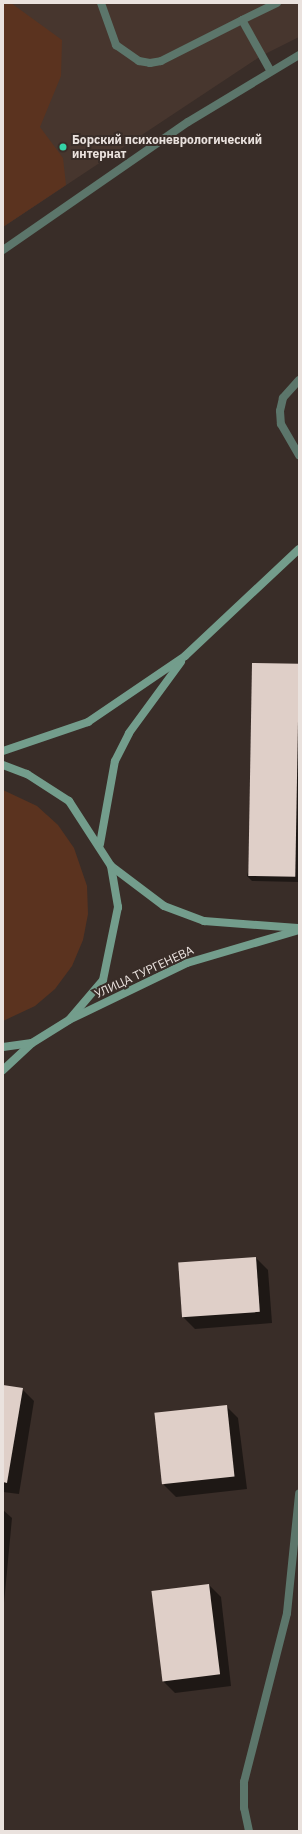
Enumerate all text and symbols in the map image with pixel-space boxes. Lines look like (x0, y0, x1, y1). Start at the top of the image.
place label: Борский психоневрологический интернат (72, 133, 262, 161)
marker: Борский психоневрологический интернат (57, 141, 69, 153)
street label: УЛИЦА ТУРГЕНЕВА (92, 943, 196, 1001)

